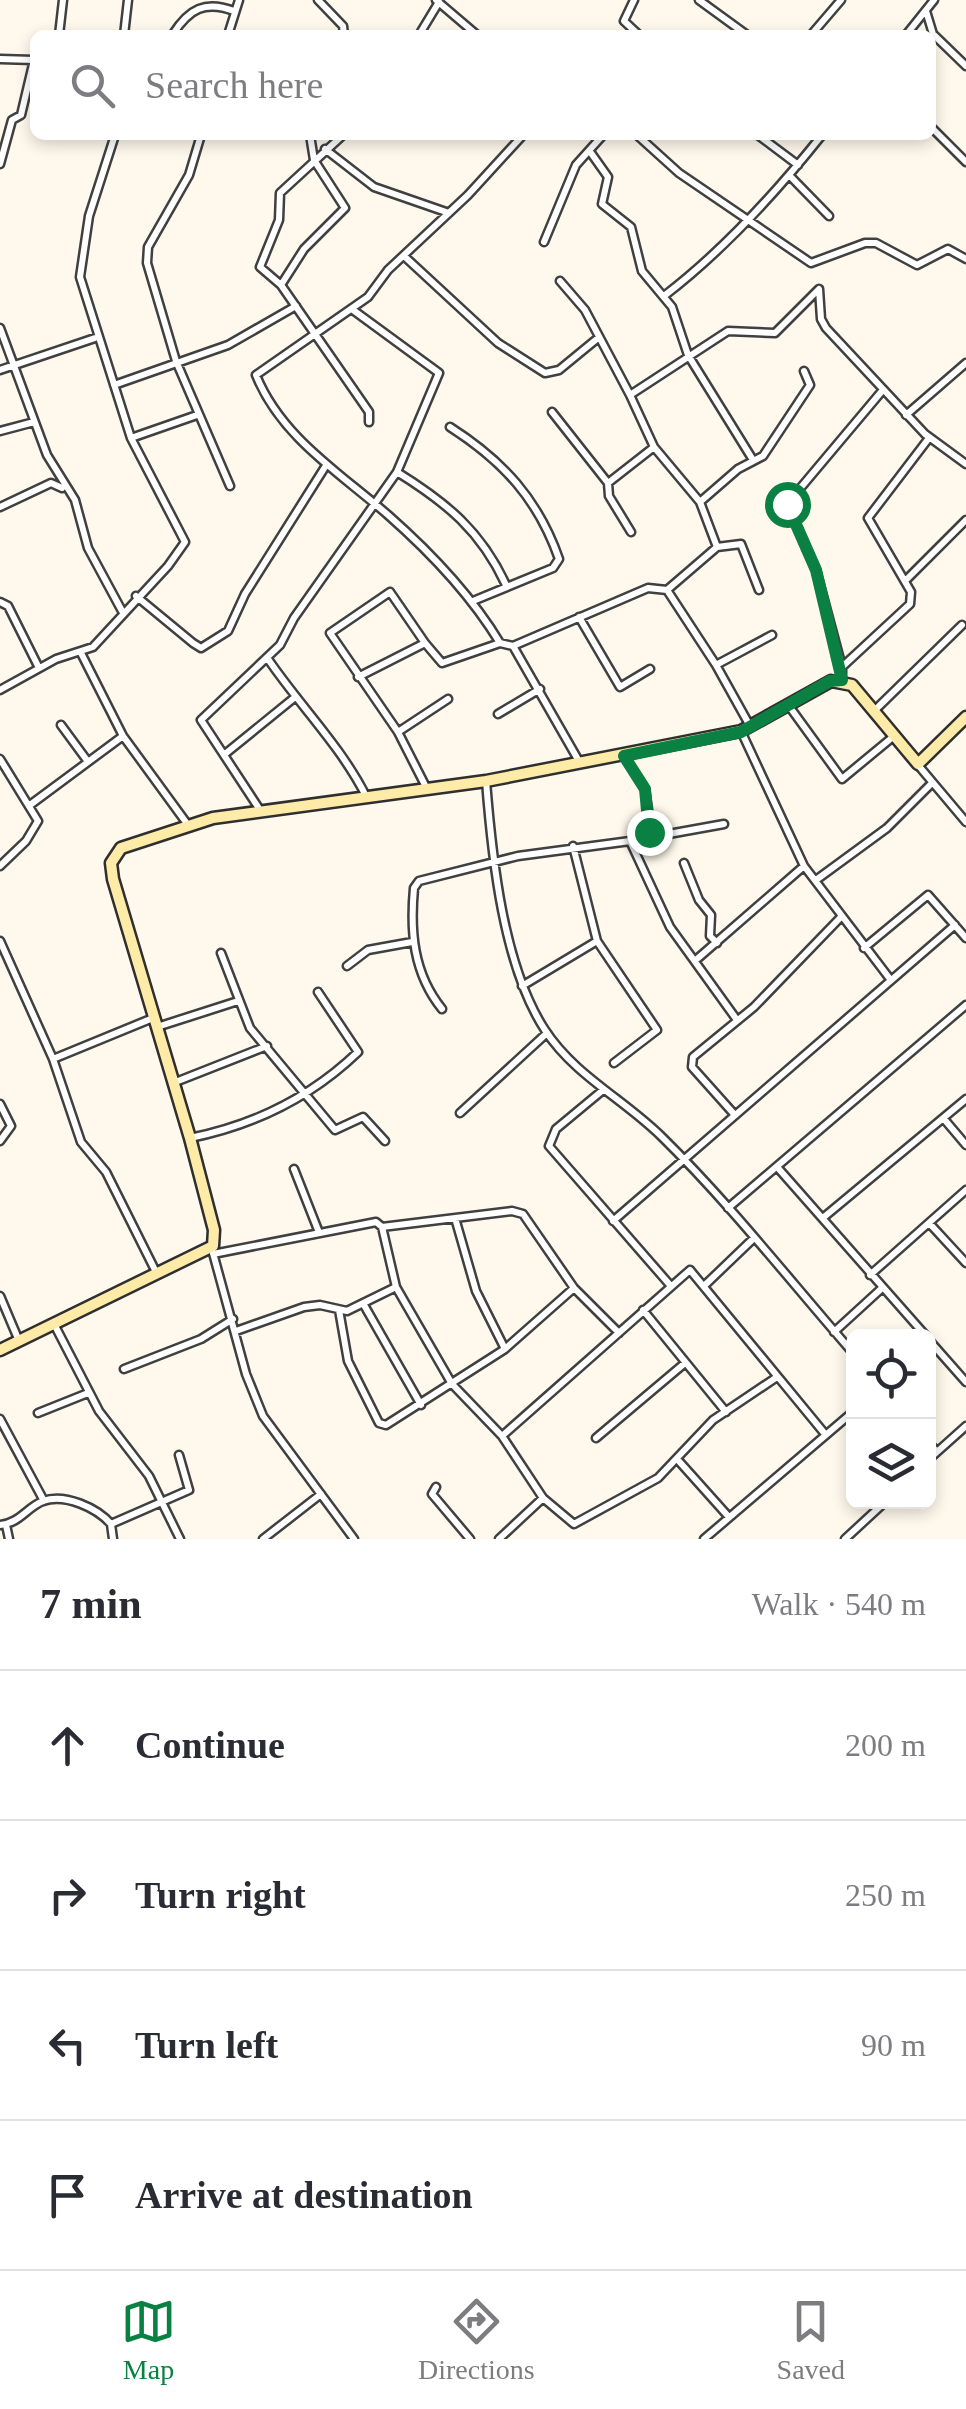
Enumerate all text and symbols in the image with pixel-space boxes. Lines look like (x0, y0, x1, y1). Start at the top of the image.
search box (30, 30, 936, 140)
icon: search (65, 58, 120, 113)
text: Search here (145, 64, 323, 106)
route start (765, 482, 811, 528)
route end (627, 810, 673, 856)
map controls (846, 1329, 936, 1509)
button: locate (846, 1329, 936, 1419)
button: layers (846, 1419, 936, 1509)
text: 7 min (40, 1581, 142, 1627)
text: Walk · 540 m (752, 1586, 926, 1622)
icon: ahead (40, 1718, 95, 1773)
text: Continue (135, 1724, 285, 1766)
text: 200 m (845, 1727, 926, 1763)
icon: right (40, 1868, 95, 1923)
text: Turn right (135, 1874, 306, 1916)
text: 250 m (845, 1877, 926, 1913)
icon: left (40, 2018, 95, 2073)
text: Turn left (135, 2024, 278, 2066)
text: 90 m (861, 2027, 926, 2063)
icon: arrive (40, 2168, 95, 2223)
text: Arrive at destination (135, 2174, 473, 2216)
tab: Map (121, 2294, 176, 2386)
tab: Directions (418, 2294, 535, 2386)
tab: Saved (777, 2294, 845, 2386)

